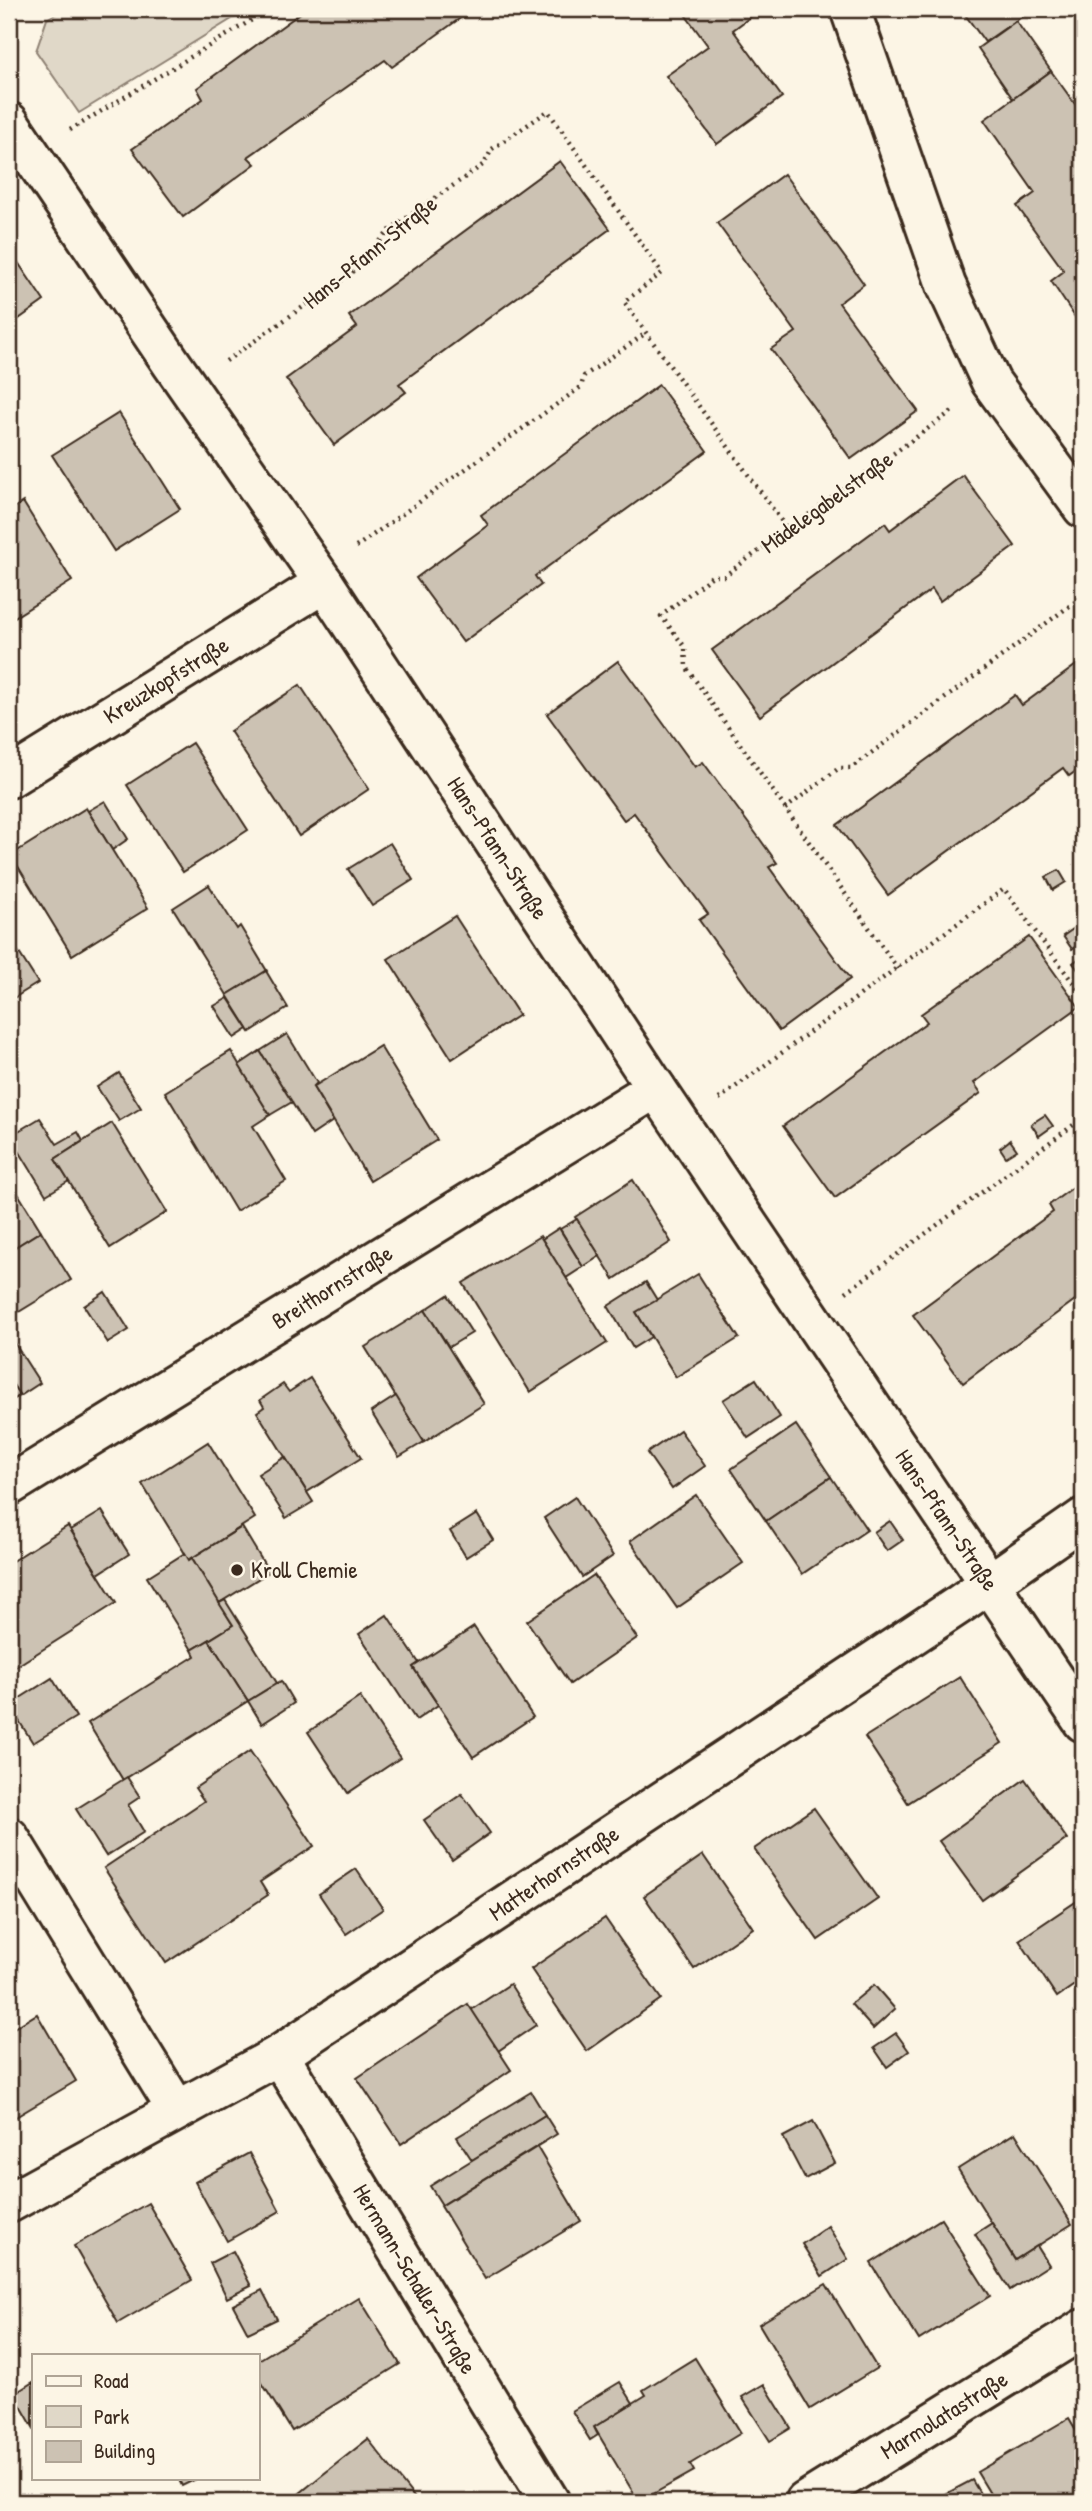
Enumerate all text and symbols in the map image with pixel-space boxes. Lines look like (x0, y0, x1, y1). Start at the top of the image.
street label: Hans-Pfann-Straße (296, 188, 443, 315)
street label: Mädelegabelstraße (754, 443, 899, 560)
street label: Kreuzkopfstraße (97, 629, 234, 730)
street label: Hans-Pfann-Straße (441, 770, 556, 925)
street label: Breithornstraße (265, 1237, 398, 1336)
street label: Hans-Pfann-Straße (889, 1443, 1006, 1597)
place label: Kroll Chemie (251, 1554, 358, 1585)
marker: Kroll Chemie (229, 1562, 245, 1578)
street label: Matterhornstraße (483, 1818, 625, 1928)
street label: Hermann-Schaller-Straße (346, 2178, 484, 2380)
legend (32, 2354, 259, 2480)
street label: Marmolatastraße (874, 2363, 1013, 2466)
text: Road (94, 2366, 128, 2395)
text: Park (94, 2402, 129, 2431)
text: Building (94, 2436, 155, 2465)

